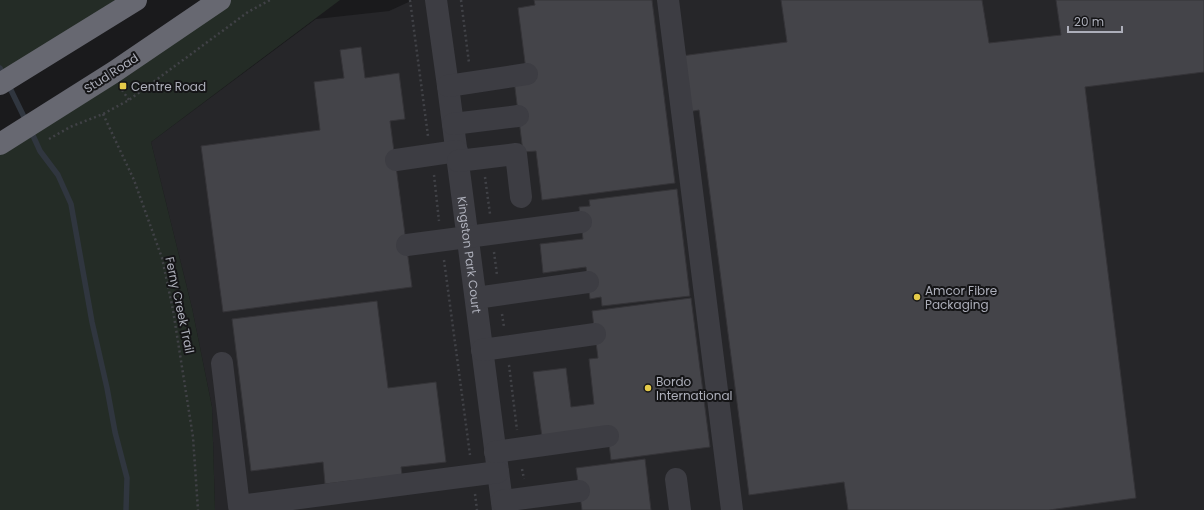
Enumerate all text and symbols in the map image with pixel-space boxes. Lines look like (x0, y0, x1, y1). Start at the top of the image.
scale bar (1068, 8, 1122, 34)
text: 20 m (1074, 13, 1104, 30)
street label: Stud Road (81, 49, 141, 97)
place label: Centre Road (131, 78, 206, 95)
marker: Centre Road (118, 81, 128, 91)
street label: Kingston Park Court (454, 195, 486, 314)
street label: Ferny Creek Trail (161, 255, 199, 355)
place label: Amcor Fibre Packaging (925, 282, 997, 313)
marker: Amcor Fibre Packaging (912, 292, 922, 302)
place label: Bordo International (656, 373, 733, 404)
marker: Bordo International (643, 383, 653, 393)

